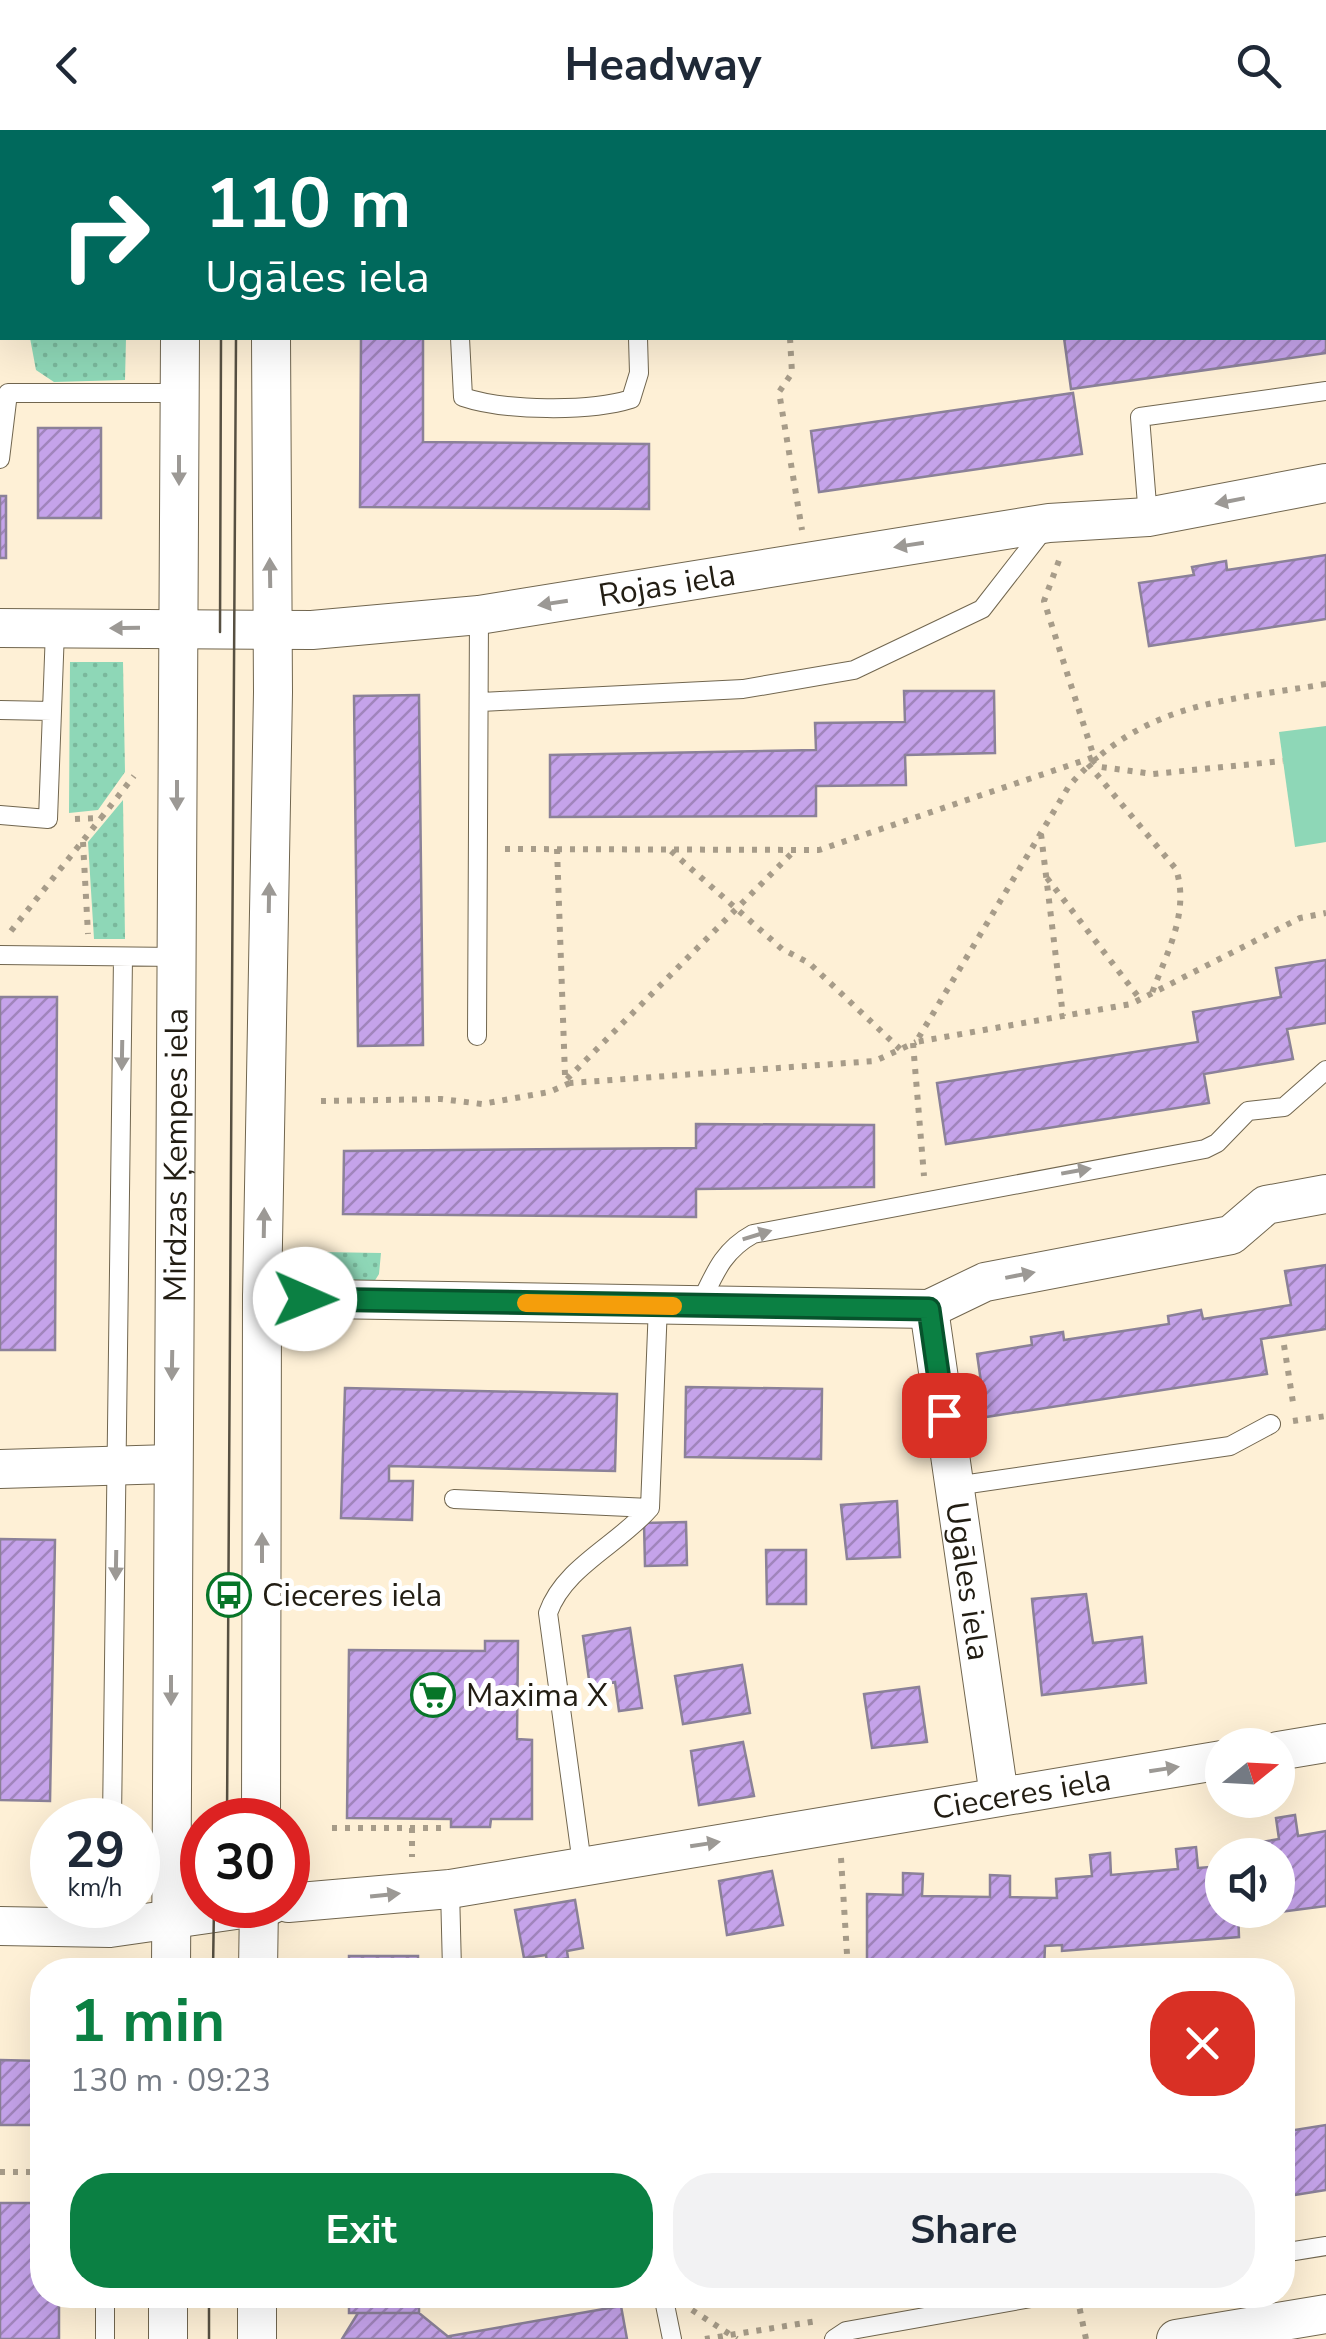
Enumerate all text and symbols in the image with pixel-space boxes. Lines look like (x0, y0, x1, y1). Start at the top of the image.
text: Headway (565, 35, 761, 96)
icon: back (40, 38, 95, 93)
icon: search (1231, 38, 1286, 93)
text: 110 m (205, 156, 411, 252)
icon: right (40, 170, 170, 300)
text: Ugāles iela (205, 247, 430, 308)
one-way arrow (171, 454, 187, 486)
one-way arrow (1214, 494, 1245, 510)
one-way arrow (893, 538, 924, 554)
street label: Rojas iela (595, 553, 738, 617)
one-way arrow (261, 556, 277, 588)
one-way arrow (537, 595, 569, 611)
one-way arrow (109, 620, 141, 636)
one-way arrow (169, 779, 185, 811)
one-way arrow (262, 881, 278, 913)
street label: Mirdzas Ķempes iela (154, 1008, 198, 1302)
one-way arrow (113, 1039, 129, 1071)
one-way arrow (1060, 1163, 1092, 1178)
one-way arrow (256, 1206, 272, 1238)
one-way arrow (743, 1227, 773, 1242)
position arrow (253, 1247, 357, 1351)
one-way arrow (1004, 1267, 1035, 1283)
one-way arrow (164, 1349, 180, 1381)
pin (902, 1373, 987, 1458)
icon: arrive (917, 1388, 972, 1443)
street label: Ugāles iela (935, 1499, 1000, 1663)
one-way arrow (254, 1531, 270, 1563)
one-way arrow (108, 1549, 124, 1581)
bus stop icon: Cieceres iela (206, 1572, 252, 1618)
place label: Cieceres iela (262, 1574, 442, 1617)
supermarket icon: Maxima X (410, 1672, 456, 1718)
one-way arrow (163, 1674, 179, 1706)
place label: Maxima X (466, 1674, 608, 1717)
north arrow (1205, 1728, 1295, 1818)
map controls (1205, 1728, 1295, 1928)
street label: Cieceres iela (929, 1758, 1114, 1830)
one-way arrow (1149, 1761, 1181, 1777)
speed limit sign: 30 (180, 1798, 310, 1928)
text: 29 (65, 1816, 125, 1885)
one-way arrow (690, 1836, 722, 1851)
button: sound (1205, 1838, 1295, 1928)
text: km/h (67, 1871, 123, 1905)
one-way arrow (369, 1887, 401, 1903)
text: 1 min (70, 1980, 225, 2062)
button: close (1150, 1991, 1255, 2096)
text: 130 m · 09:23 (70, 2059, 271, 2102)
button: Exit (70, 2173, 653, 2288)
button: Share (673, 2173, 1255, 2288)

